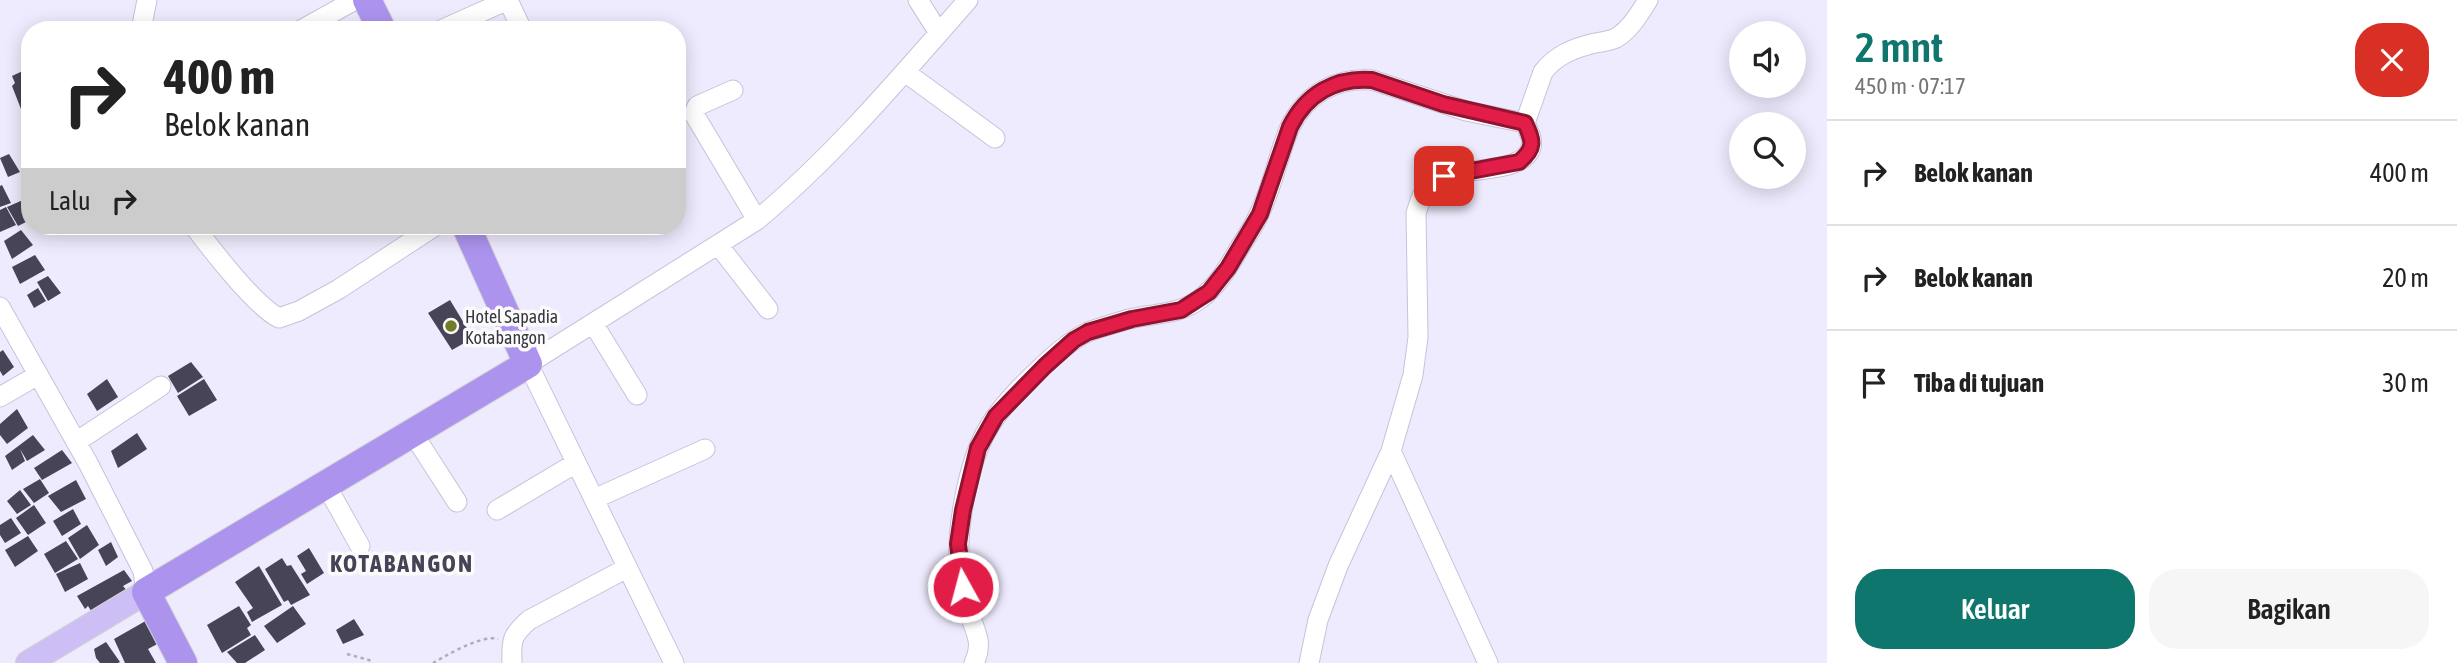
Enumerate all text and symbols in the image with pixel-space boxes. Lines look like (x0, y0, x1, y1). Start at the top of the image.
map controls (1729, 21, 1806, 189)
button: sound (1729, 21, 1806, 98)
text: 2 mnt (1855, 23, 1943, 71)
button: close (2355, 23, 2429, 97)
text: 400 m (164, 48, 275, 104)
icon: right (49, 49, 140, 140)
text: 450 m · 07:17 (1855, 73, 1966, 99)
text: Belok kanan (164, 106, 310, 143)
button: search (1729, 112, 1806, 189)
pin (1414, 146, 1474, 206)
icon: right (1855, 154, 1893, 192)
icon: arrive (1425, 157, 1463, 195)
text: Belok kanan (1914, 158, 2033, 188)
text: 400 m (2370, 158, 2429, 188)
icon: right (105, 182, 143, 220)
text: Lalu (49, 186, 91, 216)
icon: right (1855, 259, 1893, 297)
text: Belok kanan (1914, 263, 2033, 293)
text: 20 m (2382, 263, 2429, 293)
place label: Hotel Sapadia Kotabangon (465, 306, 558, 348)
marker: Hotel Sapadia Kotabangon (443, 318, 459, 334)
icon: arrive (1855, 364, 1893, 402)
text: Tiba di tujuan (1914, 368, 2044, 398)
text: 30 m (2382, 368, 2429, 398)
district label: KOTABANGON (330, 550, 474, 577)
position arrow (926, 550, 1000, 624)
button: Keluar (1855, 569, 2135, 649)
button: Bagikan (2149, 569, 2429, 649)

